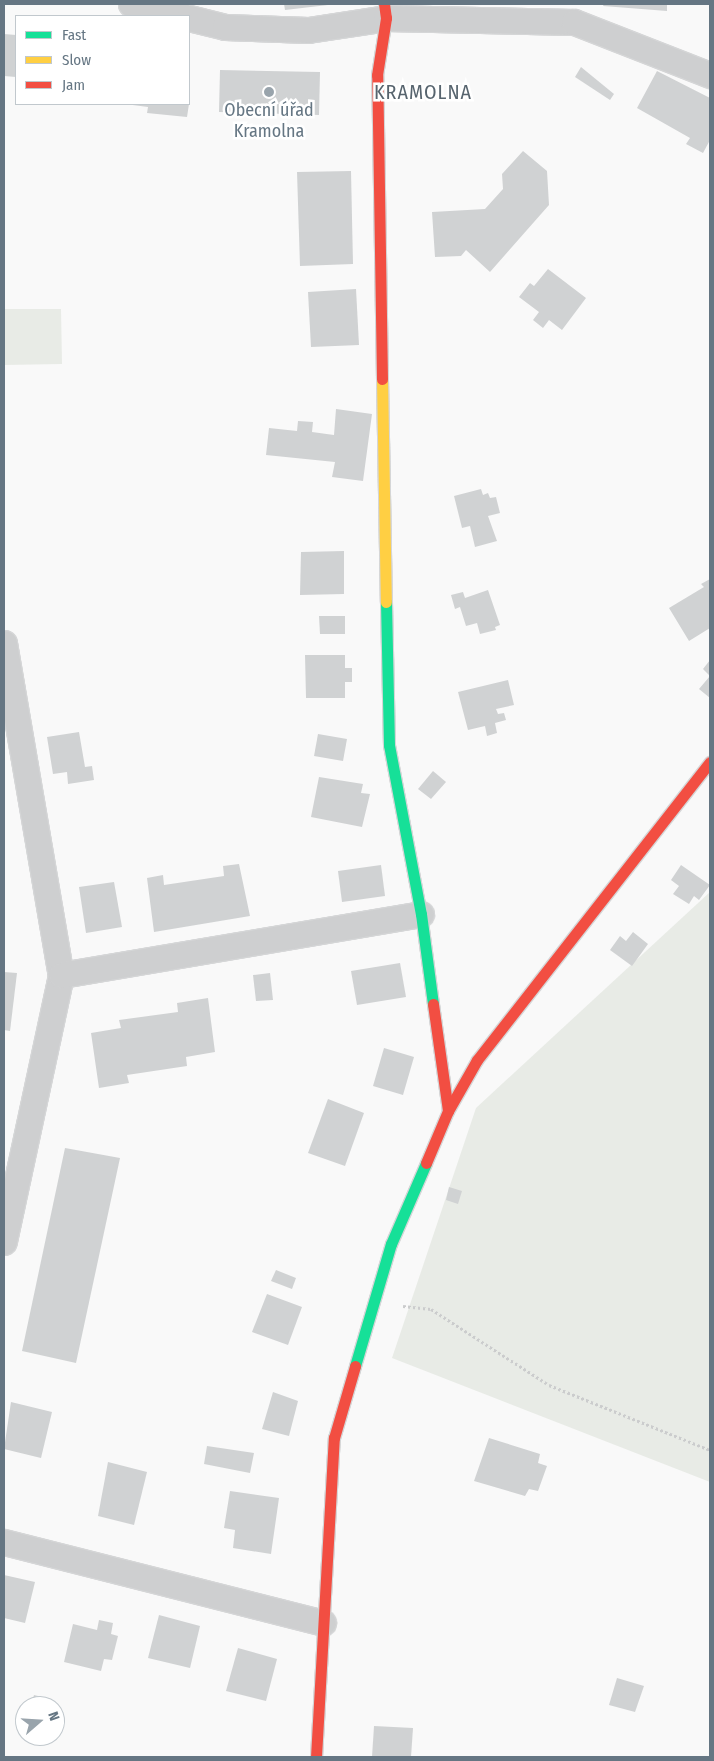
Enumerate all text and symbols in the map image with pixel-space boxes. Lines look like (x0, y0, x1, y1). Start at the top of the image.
legend (15, 15, 190, 105)
text: Fast (62, 26, 86, 44)
text: Slow (62, 51, 91, 69)
text: Jam (62, 76, 85, 94)
district label: KRAMOLNA (373, 80, 473, 104)
marker: Obecní úřad Kramolna (263, 86, 275, 98)
place label: Obecní úřad Kramolna (224, 100, 314, 142)
north arrow (15, 1696, 65, 1746)
text: N (44, 1710, 63, 1723)

